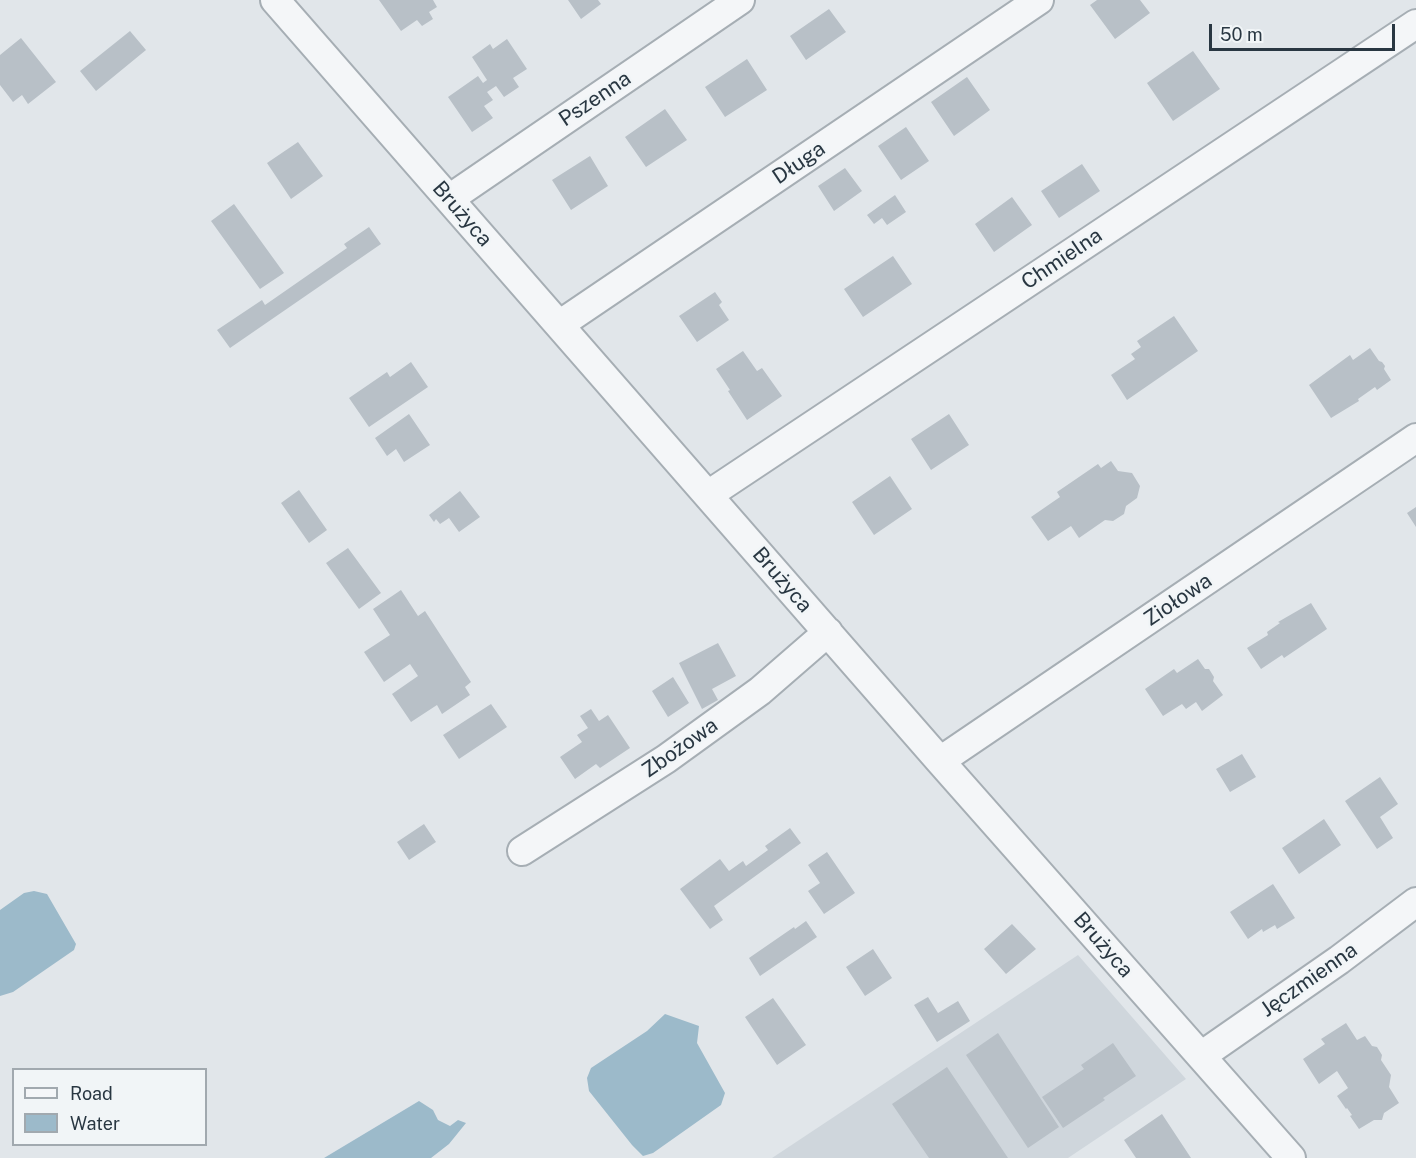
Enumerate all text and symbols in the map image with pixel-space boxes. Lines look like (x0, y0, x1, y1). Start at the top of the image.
scale bar (1212, 12, 1398, 50)
text: 50 m (1220, 24, 1263, 45)
street label: Pszenna (554, 66, 636, 132)
street label: Długa (768, 136, 830, 190)
street label: Brużyca (427, 176, 497, 252)
street label: Chmielna (1017, 223, 1107, 295)
street label: Brużyca (747, 542, 817, 618)
street label: Ziołowa (1139, 568, 1217, 632)
street label: Zbożowa (637, 713, 723, 783)
street label: Brużyca (1068, 907, 1138, 983)
street label: Jęczmienna (1256, 937, 1362, 1023)
legend (12, 1068, 207, 1146)
text: Road (70, 1083, 113, 1104)
text: Water (70, 1113, 120, 1134)

